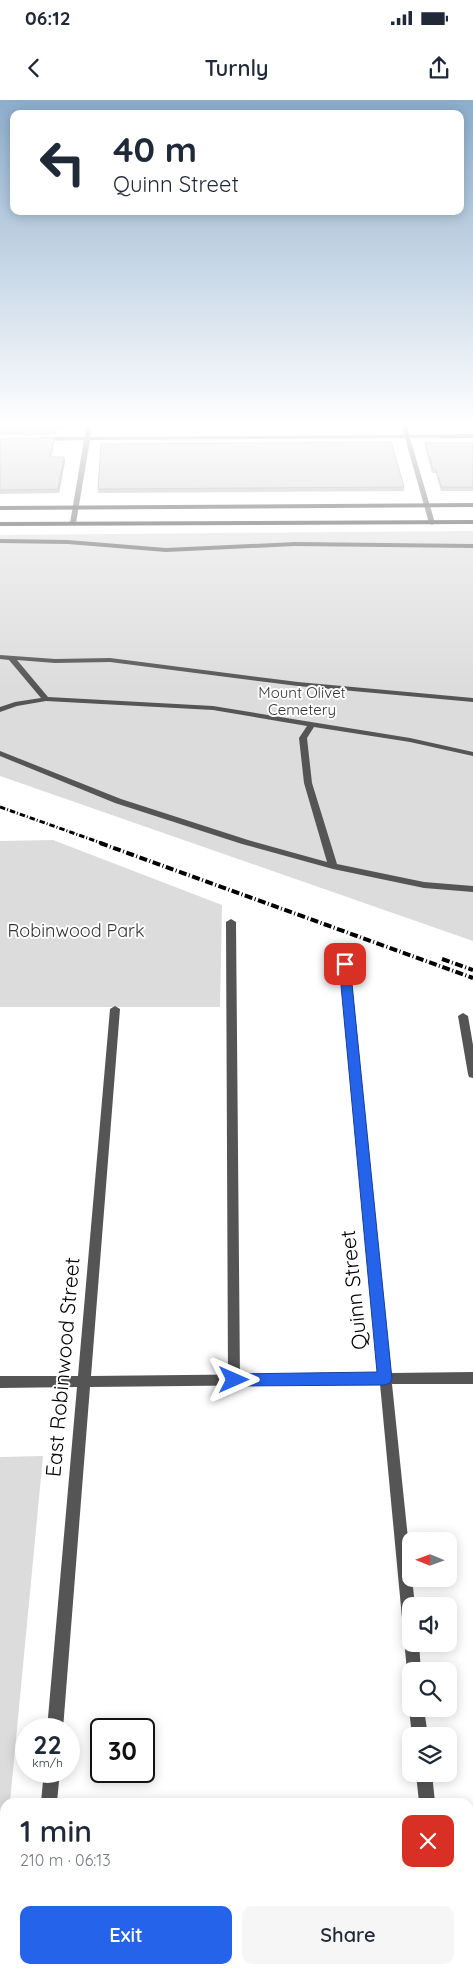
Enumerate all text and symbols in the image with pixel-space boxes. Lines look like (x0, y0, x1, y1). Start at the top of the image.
text: 06:12 (25, 6, 71, 30)
icon: back (20, 54, 48, 82)
text: Turnly (204, 54, 269, 82)
icon: share (425, 54, 453, 82)
text: 40 m (113, 127, 197, 171)
icon: left (30, 130, 95, 195)
text: Quinn Street (113, 170, 239, 198)
park label: Mount Olivet Cemetery (258, 683, 346, 719)
park label: Robinwood Park (7, 919, 145, 942)
pin (324, 943, 366, 985)
icon: arrive (331, 950, 359, 978)
street label: Quinn Street (334, 1229, 372, 1351)
street label: East Robinwood Street (39, 1256, 85, 1478)
position arrow (207, 1353, 259, 1405)
north arrow (402, 1532, 458, 1588)
map controls (402, 1532, 457, 1782)
button: sound (402, 1597, 457, 1652)
button: search (402, 1662, 457, 1717)
speed limit sign: 30 (90, 1718, 155, 1783)
button: layers (402, 1727, 457, 1782)
text: 22 (33, 1729, 62, 1760)
text: km/h (32, 1755, 63, 1770)
text: 1 min (20, 1812, 92, 1850)
button: close (402, 1815, 454, 1867)
text: 210 m · 06:13 (20, 1850, 111, 1870)
button: Exit (20, 1906, 232, 1964)
button: Share (242, 1906, 454, 1964)

